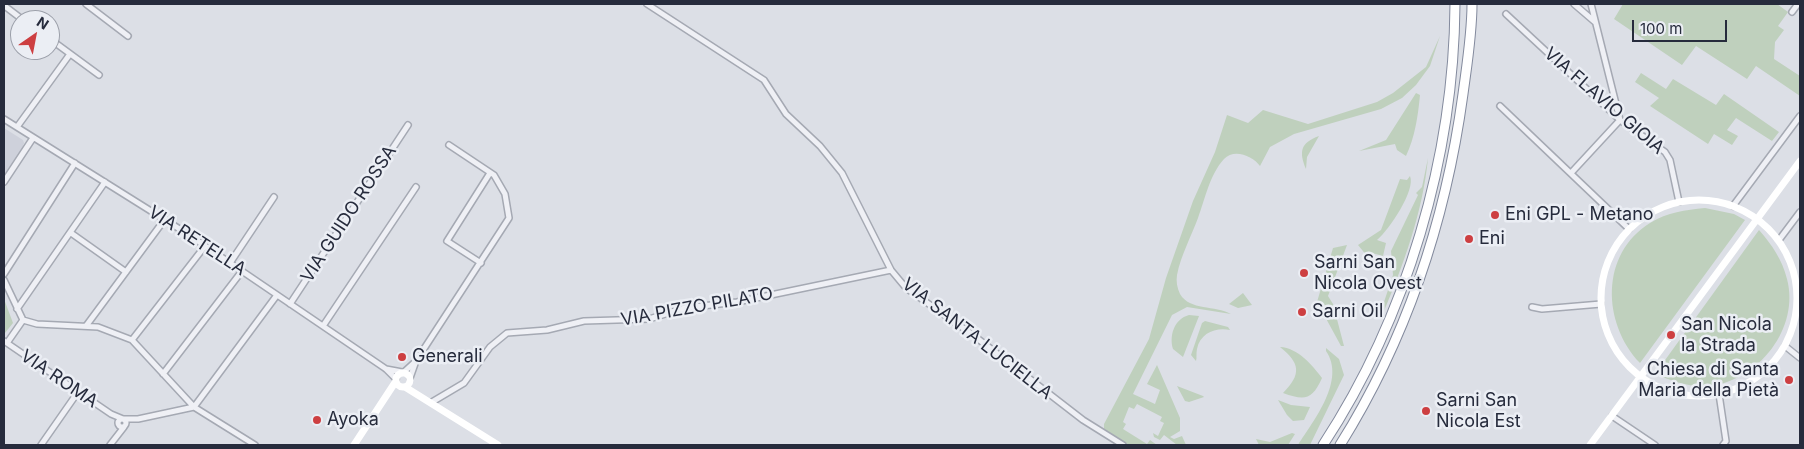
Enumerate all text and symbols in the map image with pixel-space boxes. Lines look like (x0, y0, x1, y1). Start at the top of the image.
north arrow (10, 10, 60, 60)
scale bar (1634, 10, 1729, 42)
text: N (34, 13, 52, 33)
text: 100 m (1640, 19, 1682, 38)
street label: VIA FLAVIO GIOIA (1540, 43, 1668, 159)
street label: VIA GUIDO ROSSA (297, 141, 401, 287)
street label: VIA RETELLA (144, 201, 250, 281)
place label: Eni GPL - Metano (1505, 204, 1654, 226)
marker: Eni GPL - Metano (1489, 209, 1501, 221)
place label: Eni (1479, 228, 1505, 250)
marker: Eni (1463, 233, 1475, 245)
place label: Sarni San Nicola Ovest (1314, 252, 1422, 294)
marker: Sarni San Nicola Ovest (1298, 267, 1310, 279)
street label: VIA SANTA LUCIELLA (897, 274, 1057, 404)
street label: VIA PIZZO PILATO (619, 283, 775, 331)
place label: Sarni Oil (1312, 301, 1383, 323)
marker: Sarni Oil (1296, 306, 1308, 318)
place label: San Nicola la Strada (1681, 314, 1772, 356)
marker: San Nicola la Strada (1665, 329, 1677, 341)
street label: VIA ROMA (16, 345, 102, 413)
place label: Generali (412, 346, 483, 368)
marker: Generali (396, 351, 408, 363)
place label: Chiesa di Santa Maria della Pietà (1638, 359, 1779, 402)
marker: Chiesa di Santa Maria della Pietà (1783, 374, 1795, 386)
place label: Sarni San Nicola Est (1436, 390, 1521, 432)
marker: Sarni San Nicola Est (1420, 405, 1432, 417)
place label: Ayoka (327, 409, 379, 431)
marker: Ayoka (311, 414, 323, 426)

